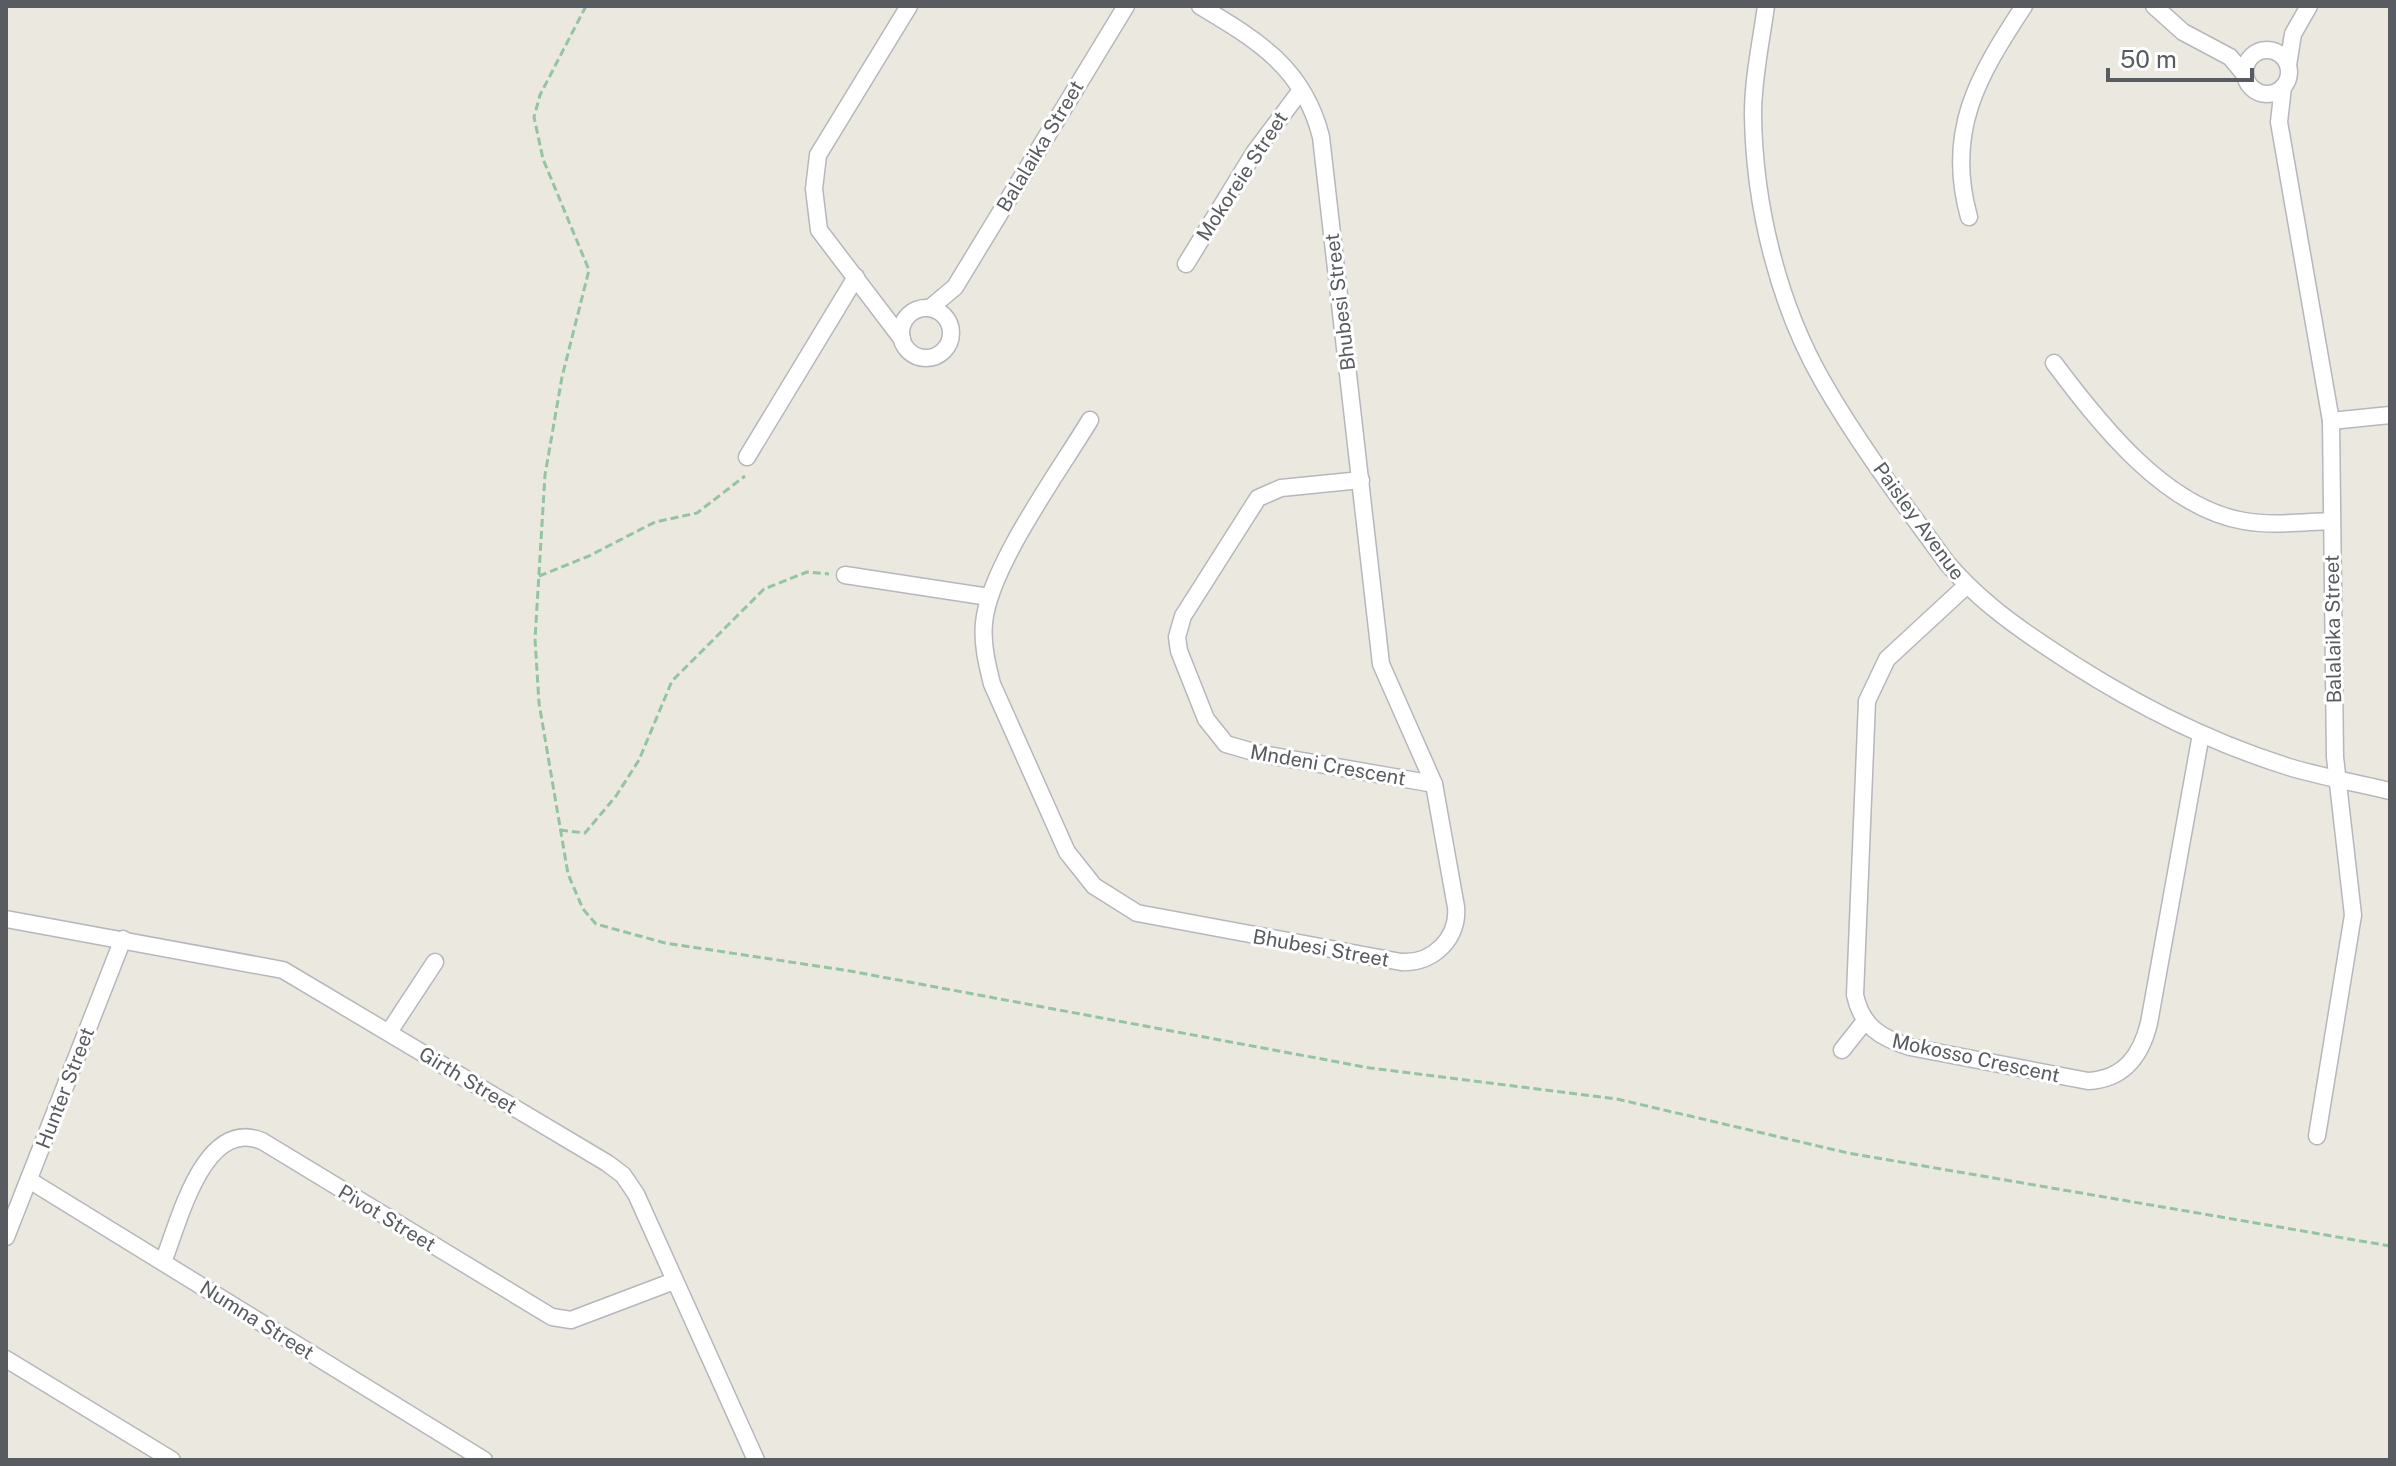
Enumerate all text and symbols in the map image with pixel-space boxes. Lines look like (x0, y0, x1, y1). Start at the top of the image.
scale bar (2108, 32, 2252, 82)
text: 50 m (2120, 45, 2177, 73)
street label: Balalaika Street (991, 76, 1089, 216)
street label: Mokoreie Street (1191, 107, 1293, 245)
street label: Bhubesi Street (1320, 232, 1360, 372)
street label: Paisley Avenue (1868, 457, 1970, 585)
street label: Balalaika Street (2320, 554, 2346, 704)
street label: Mndeni Crescent (1248, 739, 1408, 791)
street label: Bhubesi Street (1251, 924, 1391, 972)
street label: Hunter Street (31, 1024, 99, 1152)
street label: Mokosso Crescent (1890, 1028, 2062, 1088)
street label: Girth Street (415, 1041, 521, 1119)
street label: Pivot Street (334, 1180, 440, 1256)
street label: Numna Street (196, 1275, 318, 1365)

